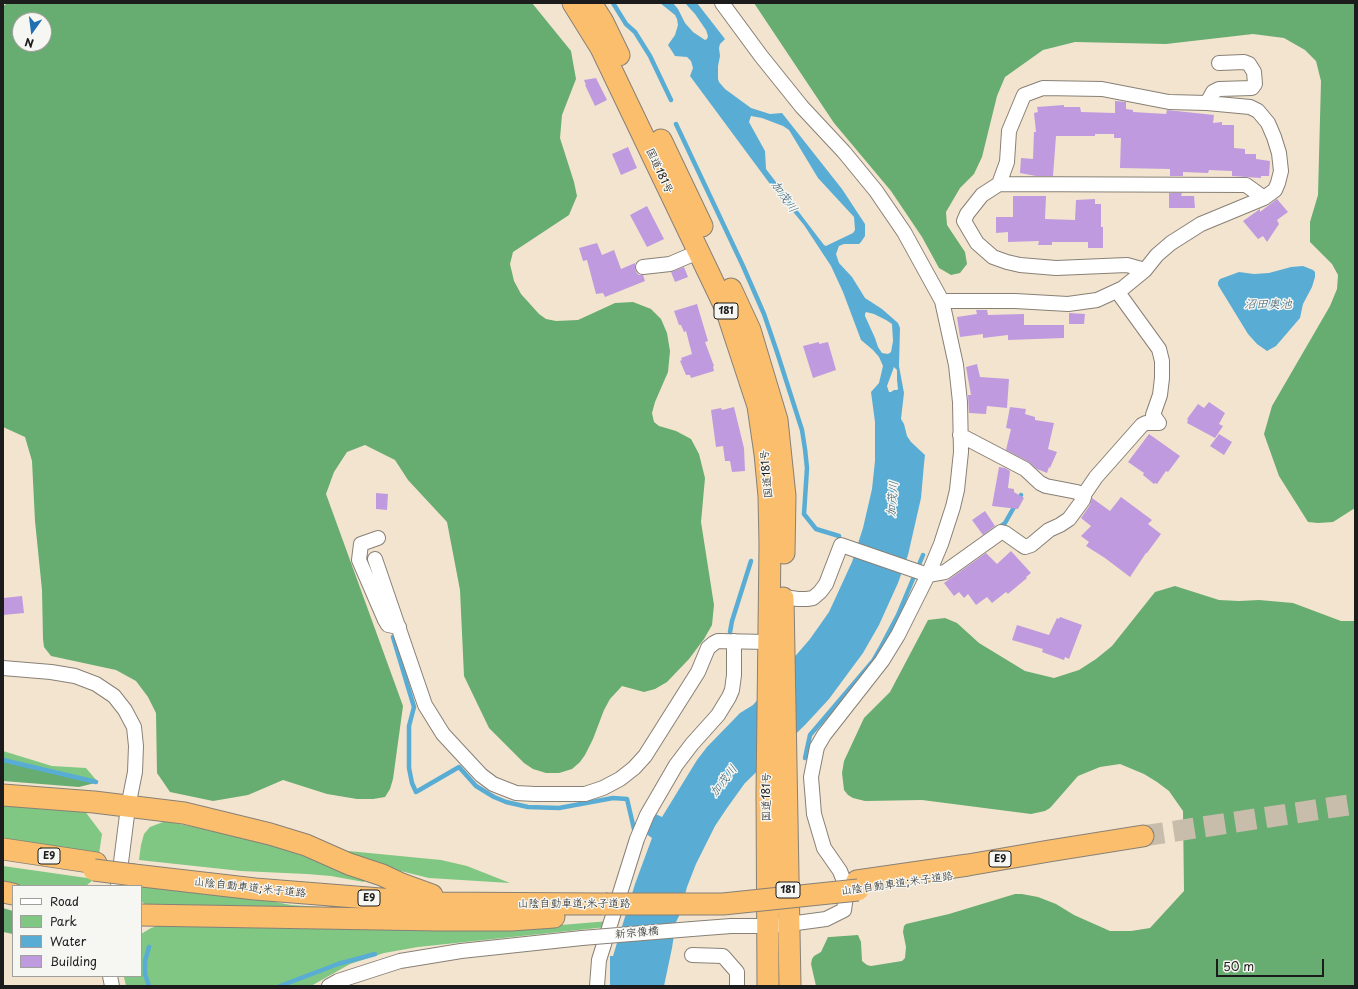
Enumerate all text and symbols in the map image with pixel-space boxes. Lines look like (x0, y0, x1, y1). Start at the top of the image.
north arrow (12, 12, 52, 52)
text: N (23, 34, 36, 52)
street label: 国道181号 (643, 146, 675, 196)
water label: 加茂川 (768, 178, 800, 216)
water label: 沼田奥池 (1244, 298, 1292, 312)
road number: 181 (714, 303, 738, 319)
street label: 国道181号 (758, 449, 776, 499)
water label: 加茂川 (884, 480, 902, 518)
water label: 加茂川 (707, 762, 741, 800)
street label: 国道181号 (760, 773, 774, 821)
road number: E9 (38, 848, 60, 864)
road number: E9 (989, 851, 1011, 867)
street label: 山陰自動車道;米子道路 (840, 870, 954, 898)
street label: 山陰自動車道;米子道路 (193, 876, 307, 900)
road number: 181 (776, 882, 800, 898)
legend (12, 885, 142, 977)
road number: E9 (358, 890, 380, 906)
text: Road (50, 892, 79, 910)
street label: 山陰自動車道;米子道路 (517, 897, 631, 911)
text: Park (50, 912, 77, 930)
street label: 新宗像橋 (615, 925, 659, 941)
text: Water (50, 932, 86, 950)
scale bar (1218, 951, 1326, 977)
text: Building (50, 952, 97, 970)
text: 50 m (1223, 957, 1254, 975)

